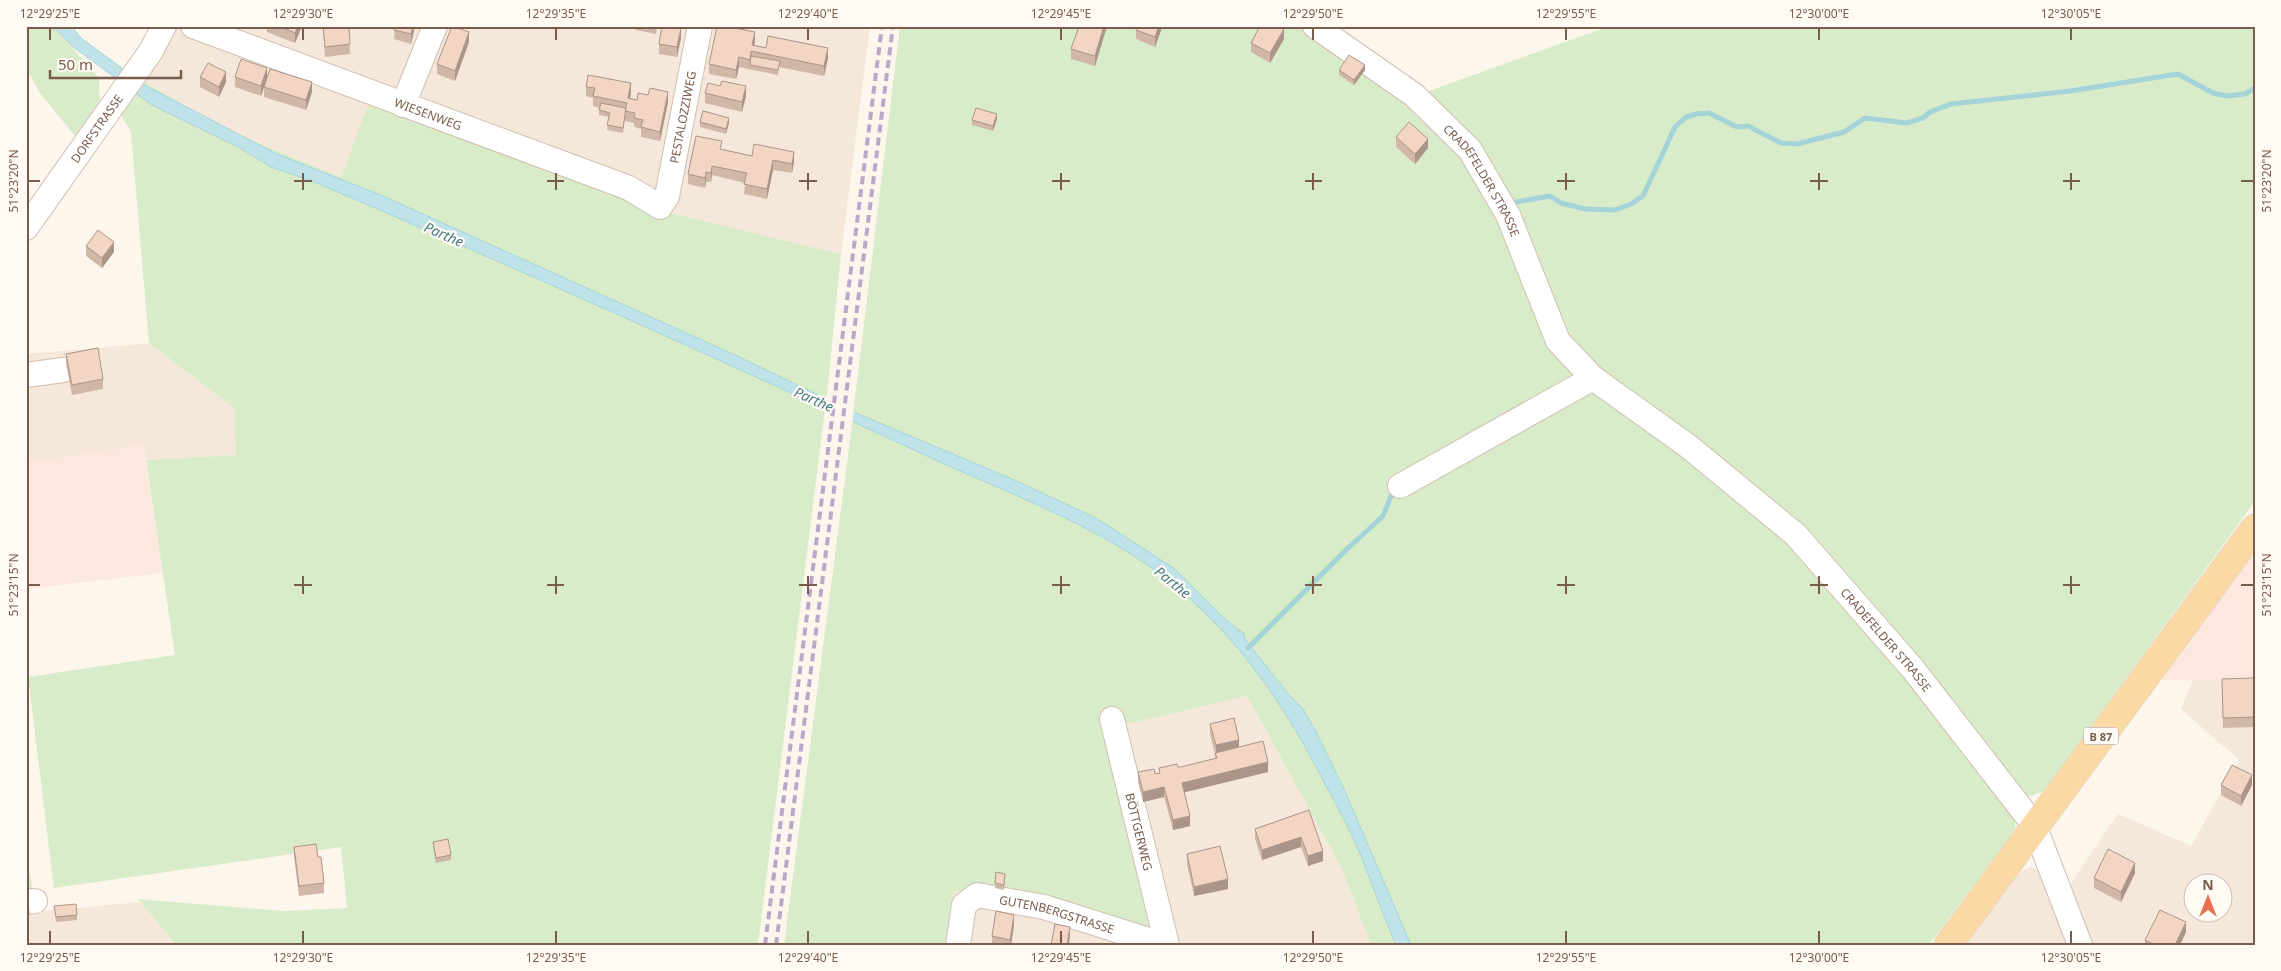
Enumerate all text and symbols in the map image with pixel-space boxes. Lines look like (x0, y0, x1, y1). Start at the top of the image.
text: 12°29'25"E (20, 5, 80, 22)
text: 12°29'30"E (273, 5, 333, 22)
text: 12°29'35"E (526, 5, 586, 22)
text: 12°29'40"E (778, 5, 838, 22)
text: 12°29'45"E (1031, 5, 1091, 22)
text: 12°29'50"E (1283, 5, 1343, 22)
text: 12°29'55"E (1536, 5, 1596, 22)
text: 12°30'00"E (1789, 5, 1849, 22)
text: 12°30'05"E (2041, 5, 2101, 22)
scale bar (50, 48, 181, 80)
text: 50 m (58, 54, 93, 74)
street label: PESTALOZZIWEG (665, 69, 700, 165)
street label: DORFSTRASSE (66, 91, 126, 166)
street label: WIESENWEG (392, 93, 464, 134)
street label: CRADEFELDER STRASSE (1440, 120, 1524, 239)
text: 51°23'20"N (5, 149, 22, 213)
text: 51°23'20"N (2258, 149, 2275, 213)
water label: Parthe (421, 217, 467, 251)
water label: Parthe (791, 382, 837, 416)
text: 51°23'15"N (5, 553, 22, 617)
text: 51°23'15"N (2258, 553, 2275, 617)
water label: Parthe (1151, 562, 1195, 602)
street label: CRADEFELDER STRASSE (1837, 584, 1936, 695)
road number: B 87 (2084, 728, 2118, 744)
street label: BÖTTGERWEG (1122, 791, 1157, 872)
north arrow (2184, 874, 2234, 924)
text: N (2202, 875, 2214, 894)
street label: GUTENBERGSTRASSE (998, 891, 1117, 937)
text: 12°29'25"E (20, 949, 80, 966)
text: 12°29'30"E (273, 949, 333, 966)
text: 12°29'35"E (526, 949, 586, 966)
text: 12°29'40"E (778, 949, 838, 966)
text: 12°29'45"E (1031, 949, 1091, 966)
text: 12°29'50"E (1283, 949, 1343, 966)
text: 12°29'55"E (1536, 949, 1596, 966)
text: 12°30'00"E (1789, 949, 1849, 966)
text: 12°30'05"E (2041, 949, 2101, 966)

